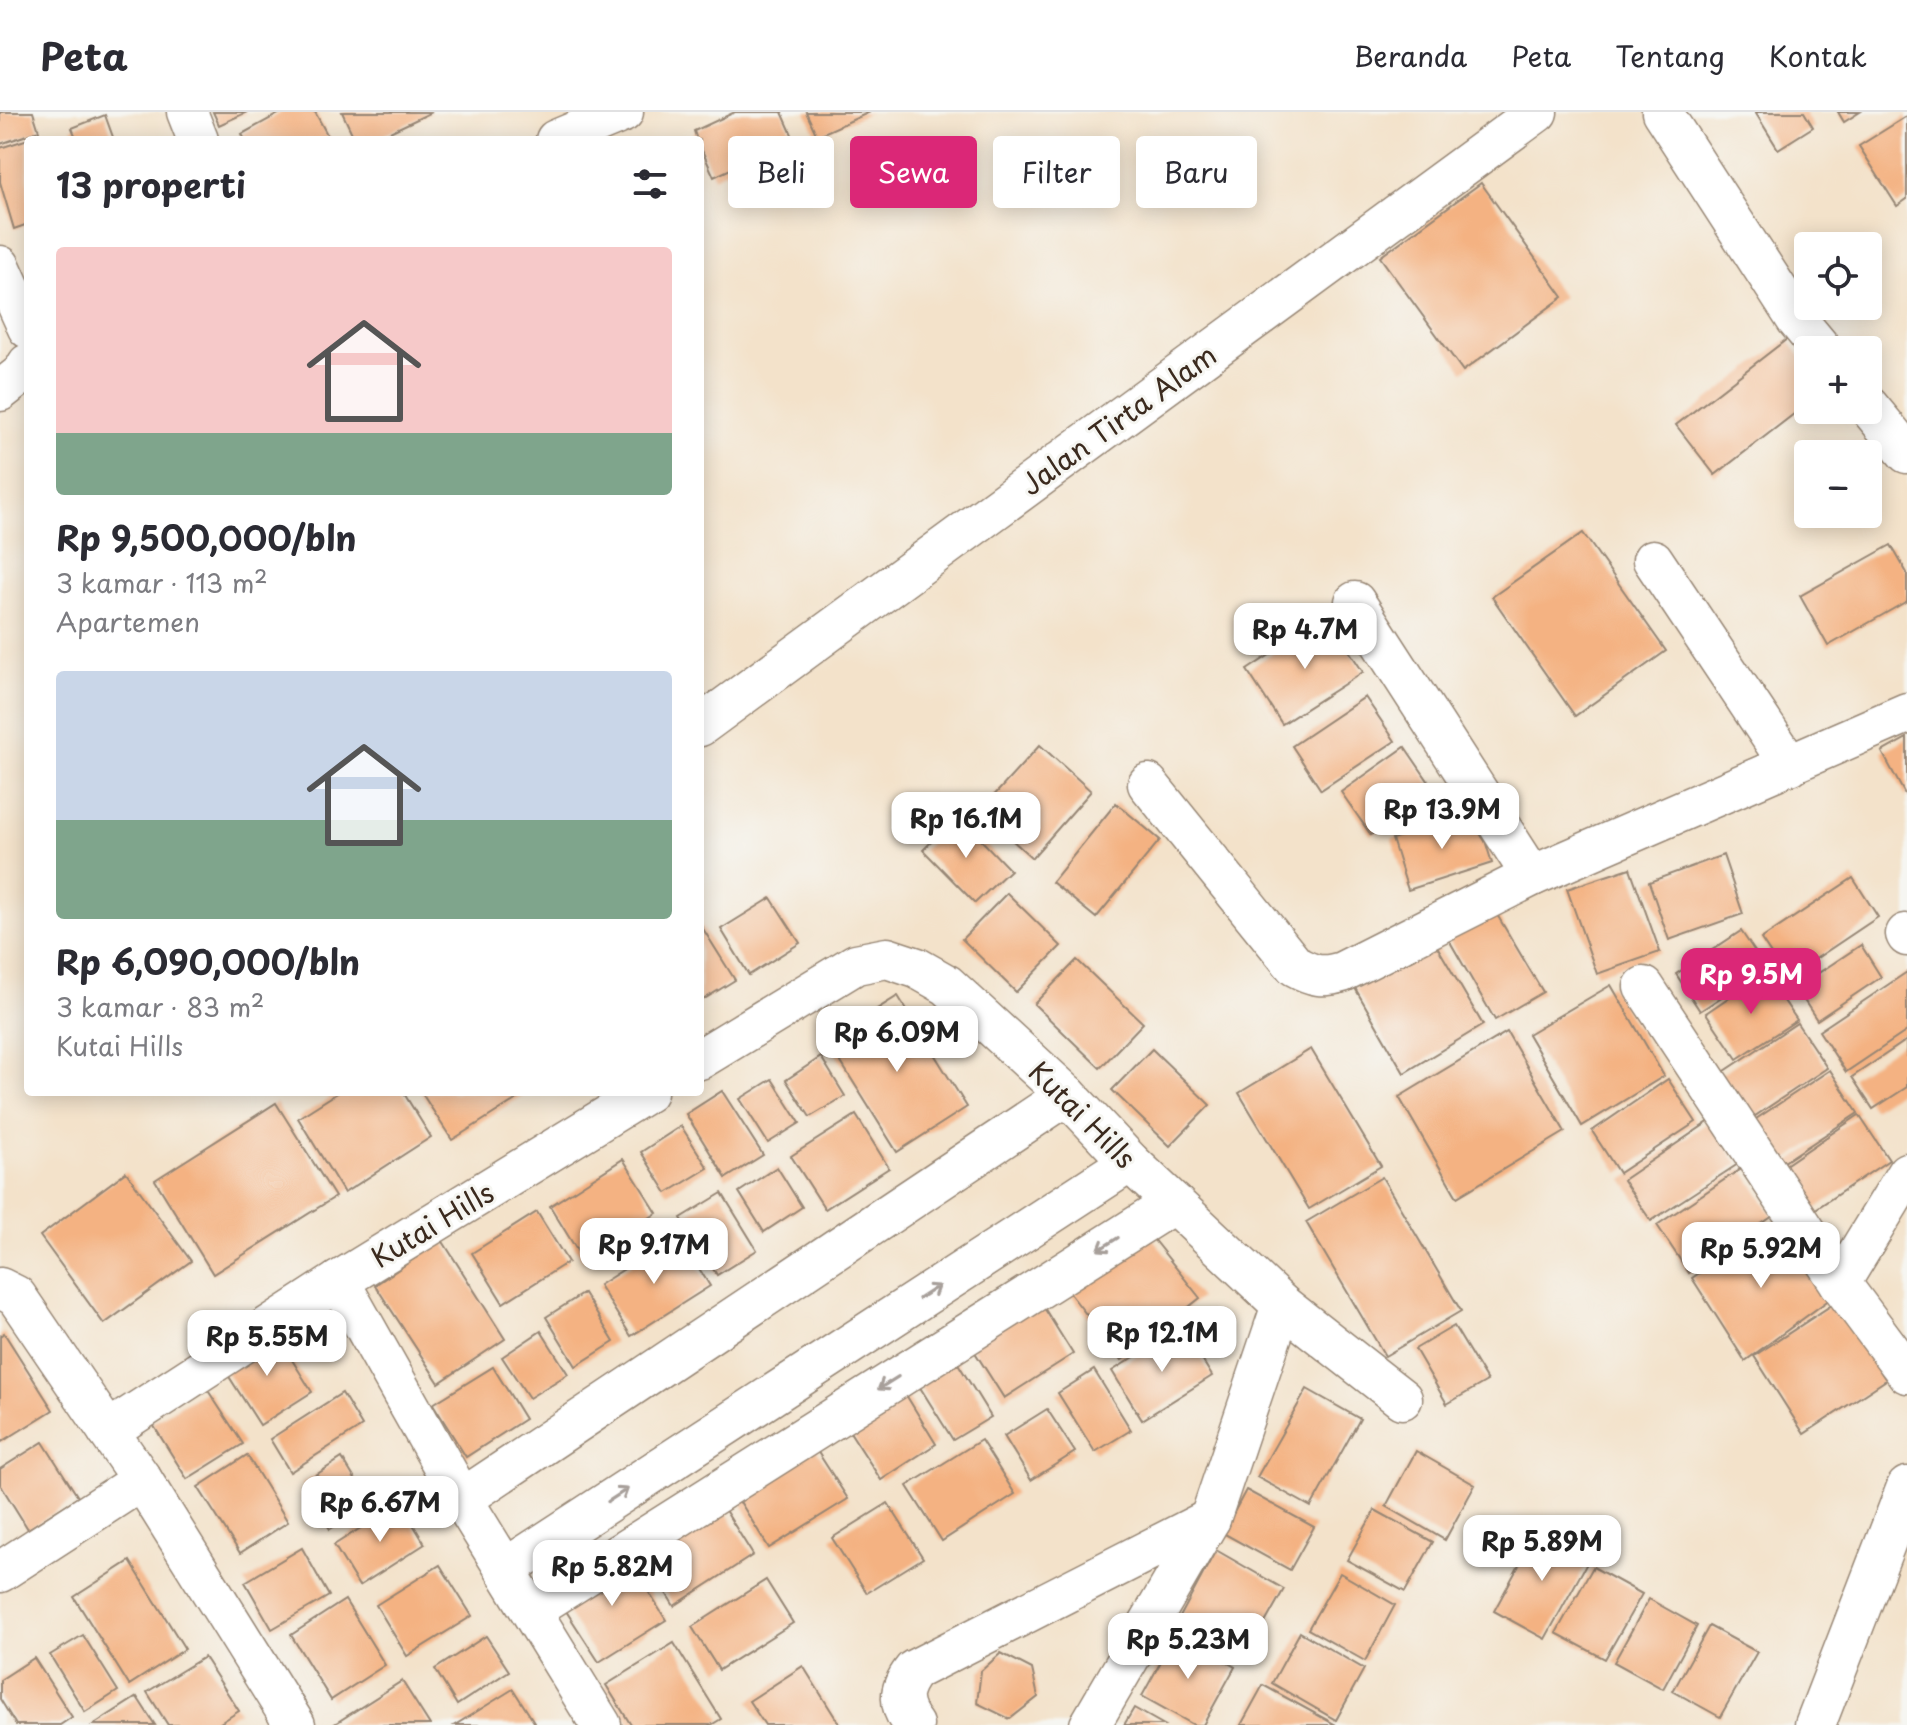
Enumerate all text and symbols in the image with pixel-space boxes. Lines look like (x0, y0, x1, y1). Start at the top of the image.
text: Peta (40, 27, 128, 84)
text: Beranda (1354, 34, 1467, 77)
text: Peta (1511, 34, 1571, 77)
text: Tentang (1615, 34, 1725, 77)
text: Kontak (1769, 34, 1867, 77)
chip: Beli (728, 136, 834, 208)
chip: Sewa (850, 136, 977, 208)
chip: Filter (993, 136, 1120, 208)
chip: Baru (1136, 136, 1257, 208)
text: 13 properti (56, 158, 246, 210)
icon: filters (628, 162, 672, 206)
map controls (1794, 232, 1882, 528)
button: locate (1794, 232, 1882, 320)
icon: home (292, 299, 436, 443)
street label: Jalan Tirta Alam (1011, 333, 1225, 505)
button: + (1794, 336, 1882, 424)
button: − (1794, 440, 1882, 528)
text: Rp 9,500,000/bln (56, 511, 357, 563)
text: 3 kamar · 113 m² (56, 563, 268, 602)
text: Apartemen (56, 602, 200, 641)
pin: Rp 4.7M (1231, 603, 1379, 671)
text: Rp 4.7M (1252, 609, 1358, 648)
icon: home (292, 723, 436, 867)
pin: Rp 13.9M (1359, 783, 1525, 851)
text: Rp 13.9M (1383, 789, 1501, 828)
pin: Rp 16.1M (883, 792, 1049, 860)
text: Rp 16.1M (909, 798, 1023, 837)
text: Rp 6,090,000/bln (56, 935, 360, 987)
pin: Rp 9.5M (1677, 948, 1825, 1016)
text: Rp 9.5M (1699, 954, 1803, 993)
text: 3 kamar · 83 m² (56, 987, 264, 1026)
pin: Rp 6.09M (814, 1006, 980, 1074)
text: Rp 6.09M (834, 1012, 960, 1051)
text: Kutai Hills (56, 1026, 183, 1065)
street label: Kutai Hills (1019, 1050, 1147, 1178)
street label: Kutai Hills (362, 1170, 502, 1278)
pin: Rp 9.17M (571, 1218, 737, 1286)
pin: Rp 5.92M (1678, 1222, 1844, 1290)
text: Rp 9.17M (598, 1224, 710, 1263)
text: Rp 5.92M (1700, 1228, 1822, 1267)
one-way arrow (1097, 1237, 1120, 1253)
one-way arrow (918, 1284, 940, 1301)
pin: Rp 12.1M (1079, 1306, 1245, 1374)
pin: Rp 5.55M (184, 1310, 350, 1378)
text: Rp 12.1M (1105, 1312, 1219, 1351)
text: Rp 5.55M (205, 1316, 329, 1355)
one-way arrow (877, 1376, 900, 1392)
pin: Rp 6.67M (297, 1476, 463, 1544)
text: Rp 6.67M (319, 1482, 441, 1521)
one-way arrow (606, 1487, 628, 1504)
pin: Rp 5.89M (1459, 1515, 1625, 1583)
text: Rp 5.89M (1481, 1521, 1603, 1560)
pin: Rp 5.82M (529, 1540, 695, 1608)
text: Rp 5.82M (551, 1546, 673, 1585)
pin: Rp 5.23M (1105, 1613, 1271, 1681)
text: Rp 5.23M (1126, 1619, 1250, 1658)

